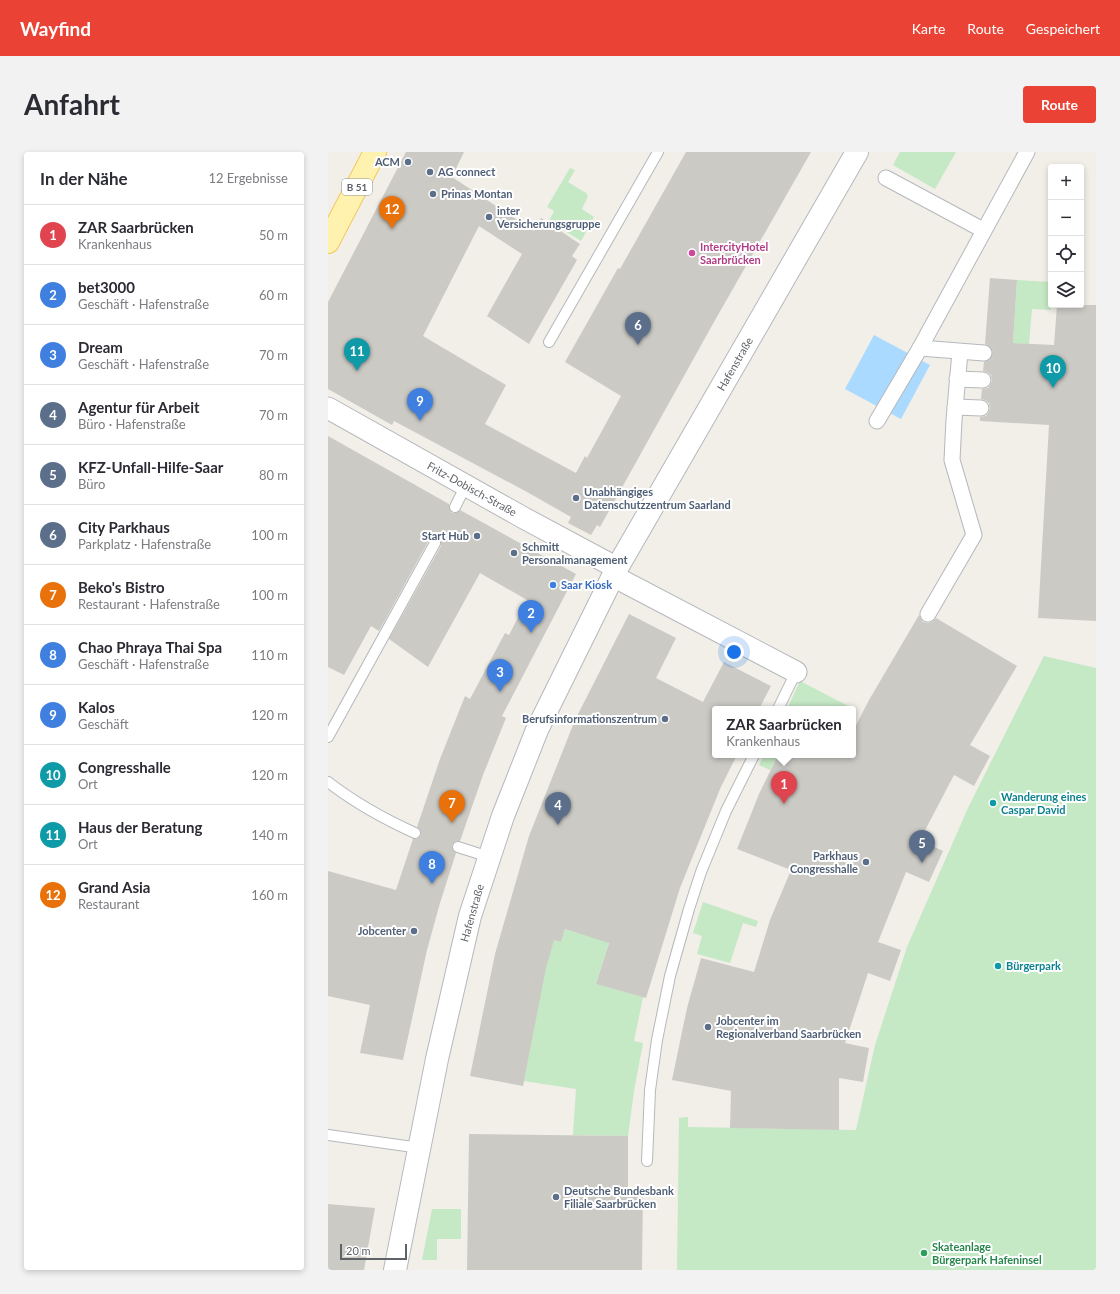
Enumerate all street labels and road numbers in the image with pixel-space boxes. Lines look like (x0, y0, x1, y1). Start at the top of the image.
road number: B 51 (342, 179, 372, 195)
street label: Hafenstraße (714, 335, 755, 393)
street label: Fritz-Dobisch-Straße (425, 459, 519, 519)
street label: Hafenstraße (457, 882, 486, 943)

